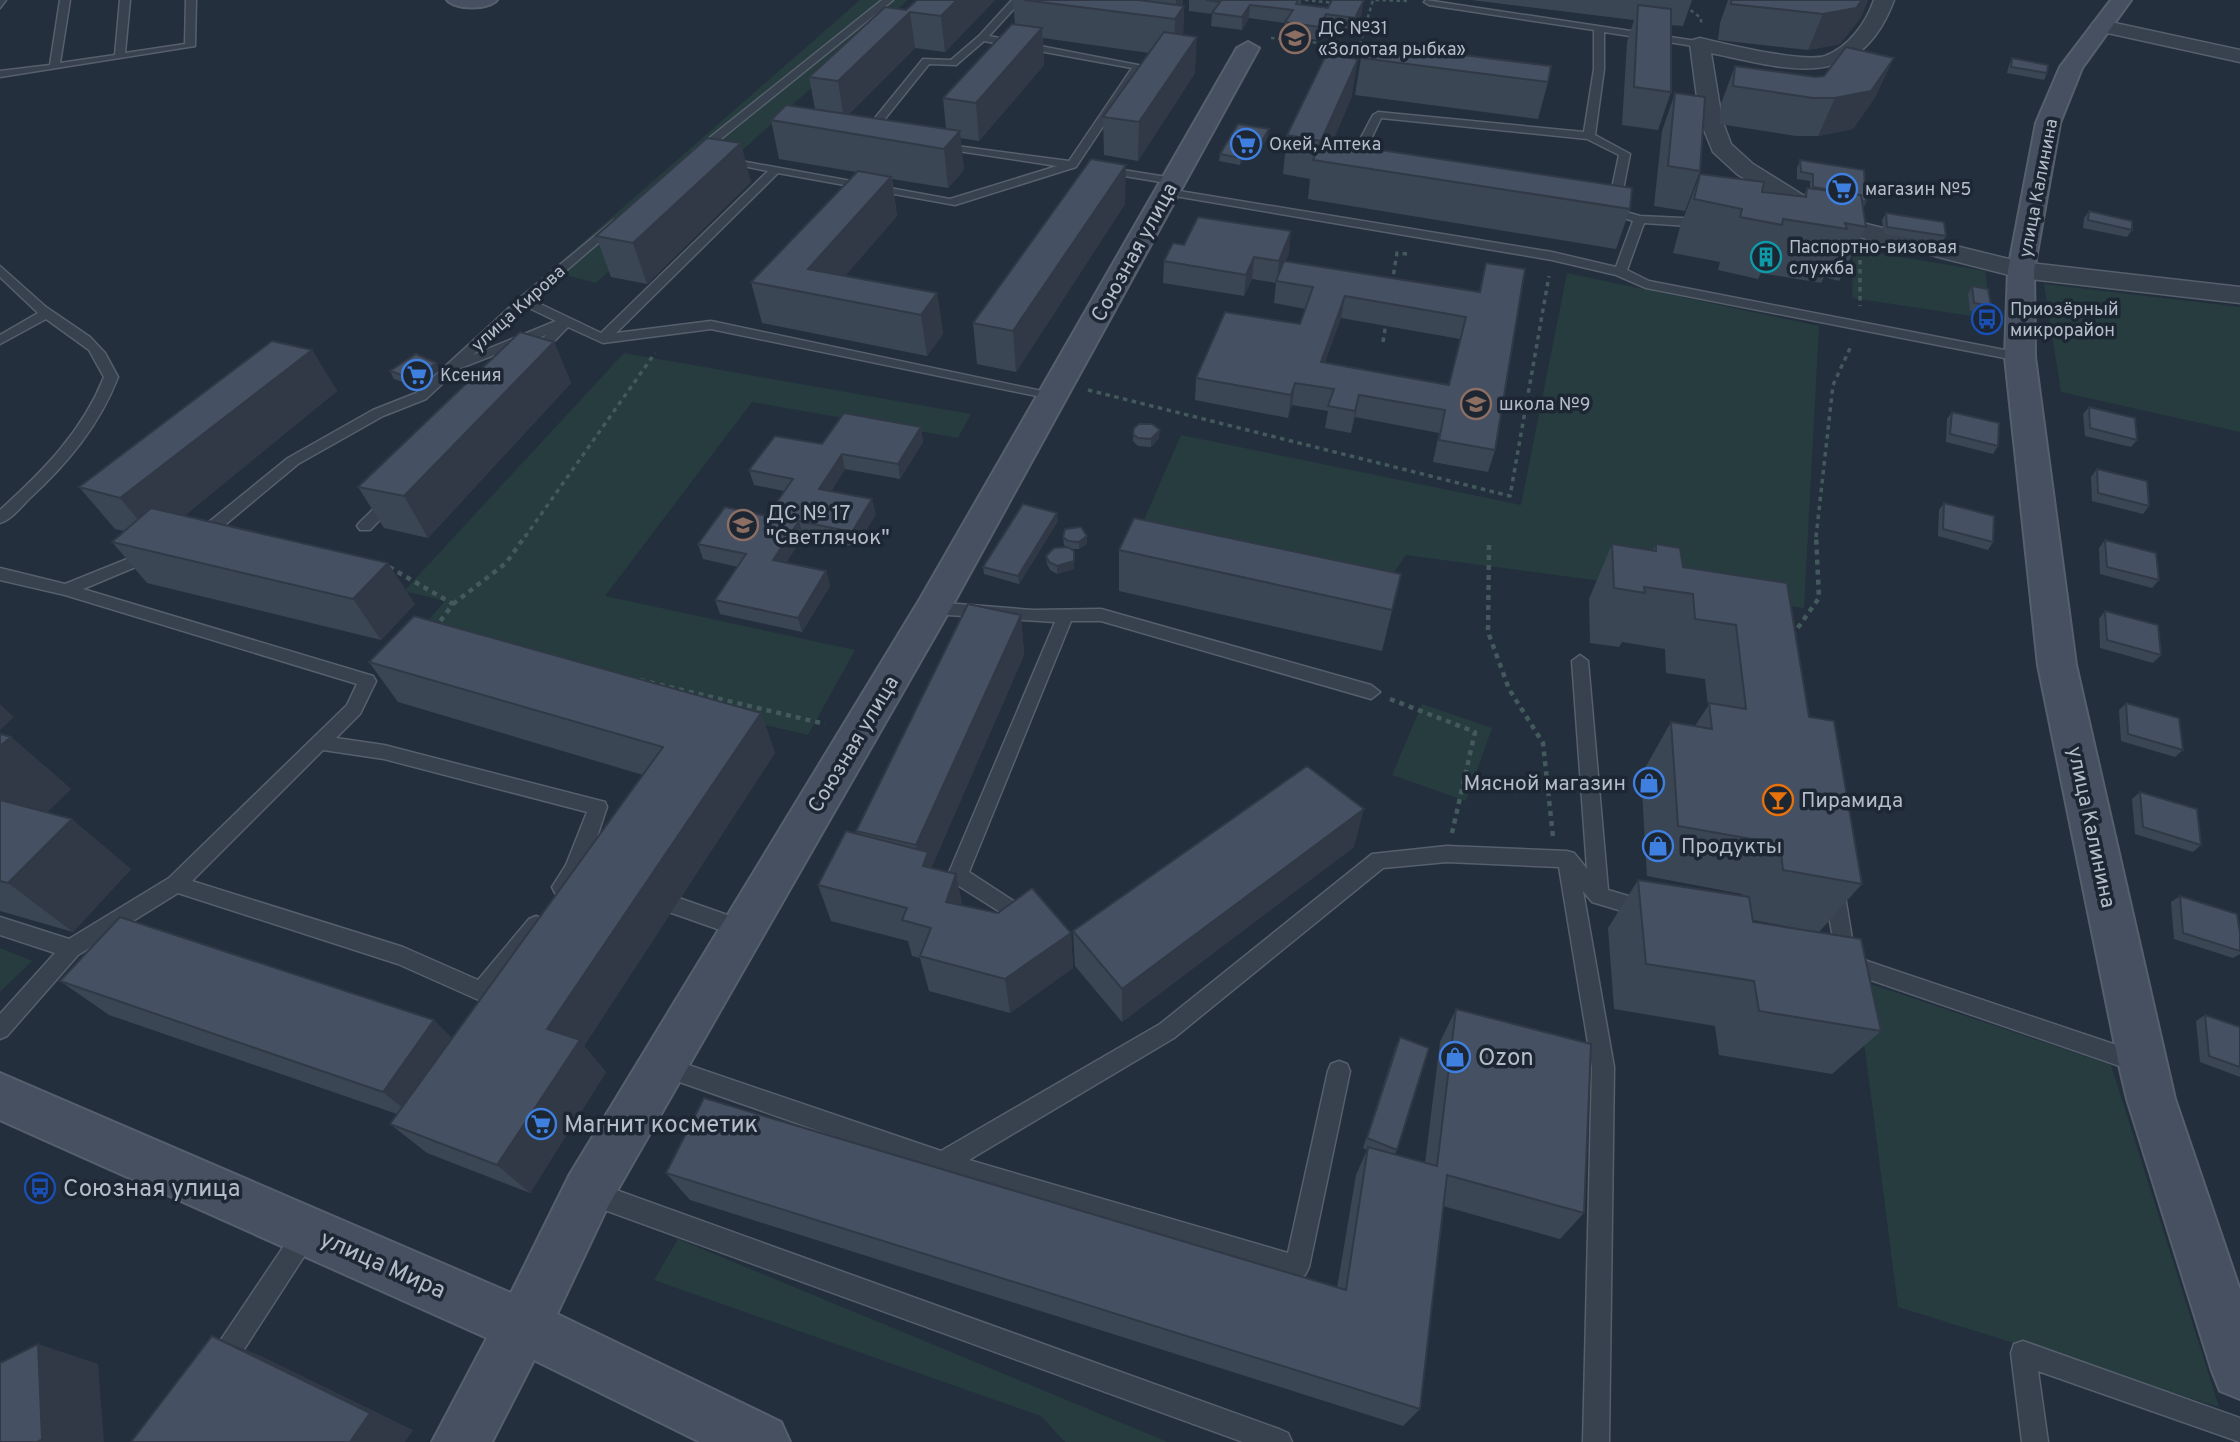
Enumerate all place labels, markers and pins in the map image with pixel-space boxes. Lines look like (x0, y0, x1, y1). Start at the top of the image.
place label: ДС №31 «Золотая рыбка» (1318, 18, 1466, 62)
school or university icon: ДС №31 «Золотая рыбка» (1278, 21, 1312, 55)
supermarket icon: Окей, Аптека (1229, 127, 1263, 161)
place label: Окей, Аптека (1269, 134, 1381, 157)
supermarket icon: магазин №5 (1825, 172, 1859, 206)
place label: магазин №5 (1865, 179, 1971, 202)
place label: Паспортно-визовая служба (1789, 237, 1957, 281)
building icon: Паспортно-визовая служба (1749, 240, 1783, 274)
place label: Приозёрный микрорайон (2010, 299, 2119, 343)
bus stop icon: Приозёрный микрорайон (1970, 302, 2004, 336)
supermarket icon: Ксения (400, 358, 434, 392)
place label: Ксения (440, 365, 502, 388)
school or university icon: школа №9 (1459, 387, 1493, 421)
place label: школа №9 (1499, 394, 1590, 417)
place label: ДС № 17 "Светлячок" (766, 501, 890, 552)
school or university icon: ДС № 17 "Светлячок" (726, 508, 760, 542)
shop icon: Мясной магазин (1632, 766, 1666, 800)
place label: Мясной магазин (1464, 771, 1626, 798)
bar icon: Пирамида (1761, 783, 1795, 817)
place label: Пирамида (1801, 788, 1903, 815)
shop icon: Продукты (1641, 829, 1675, 863)
place label: Продукты (1681, 834, 1782, 861)
shop icon: Ozon (1438, 1040, 1472, 1074)
place label: Ozon (1478, 1044, 1534, 1074)
supermarket icon: Магнит косметик (524, 1107, 558, 1141)
place label: Магнит косметик (564, 1111, 758, 1141)
bus stop icon: Союзная улица (23, 1171, 57, 1205)
place label: Союзная улица (63, 1175, 240, 1205)

